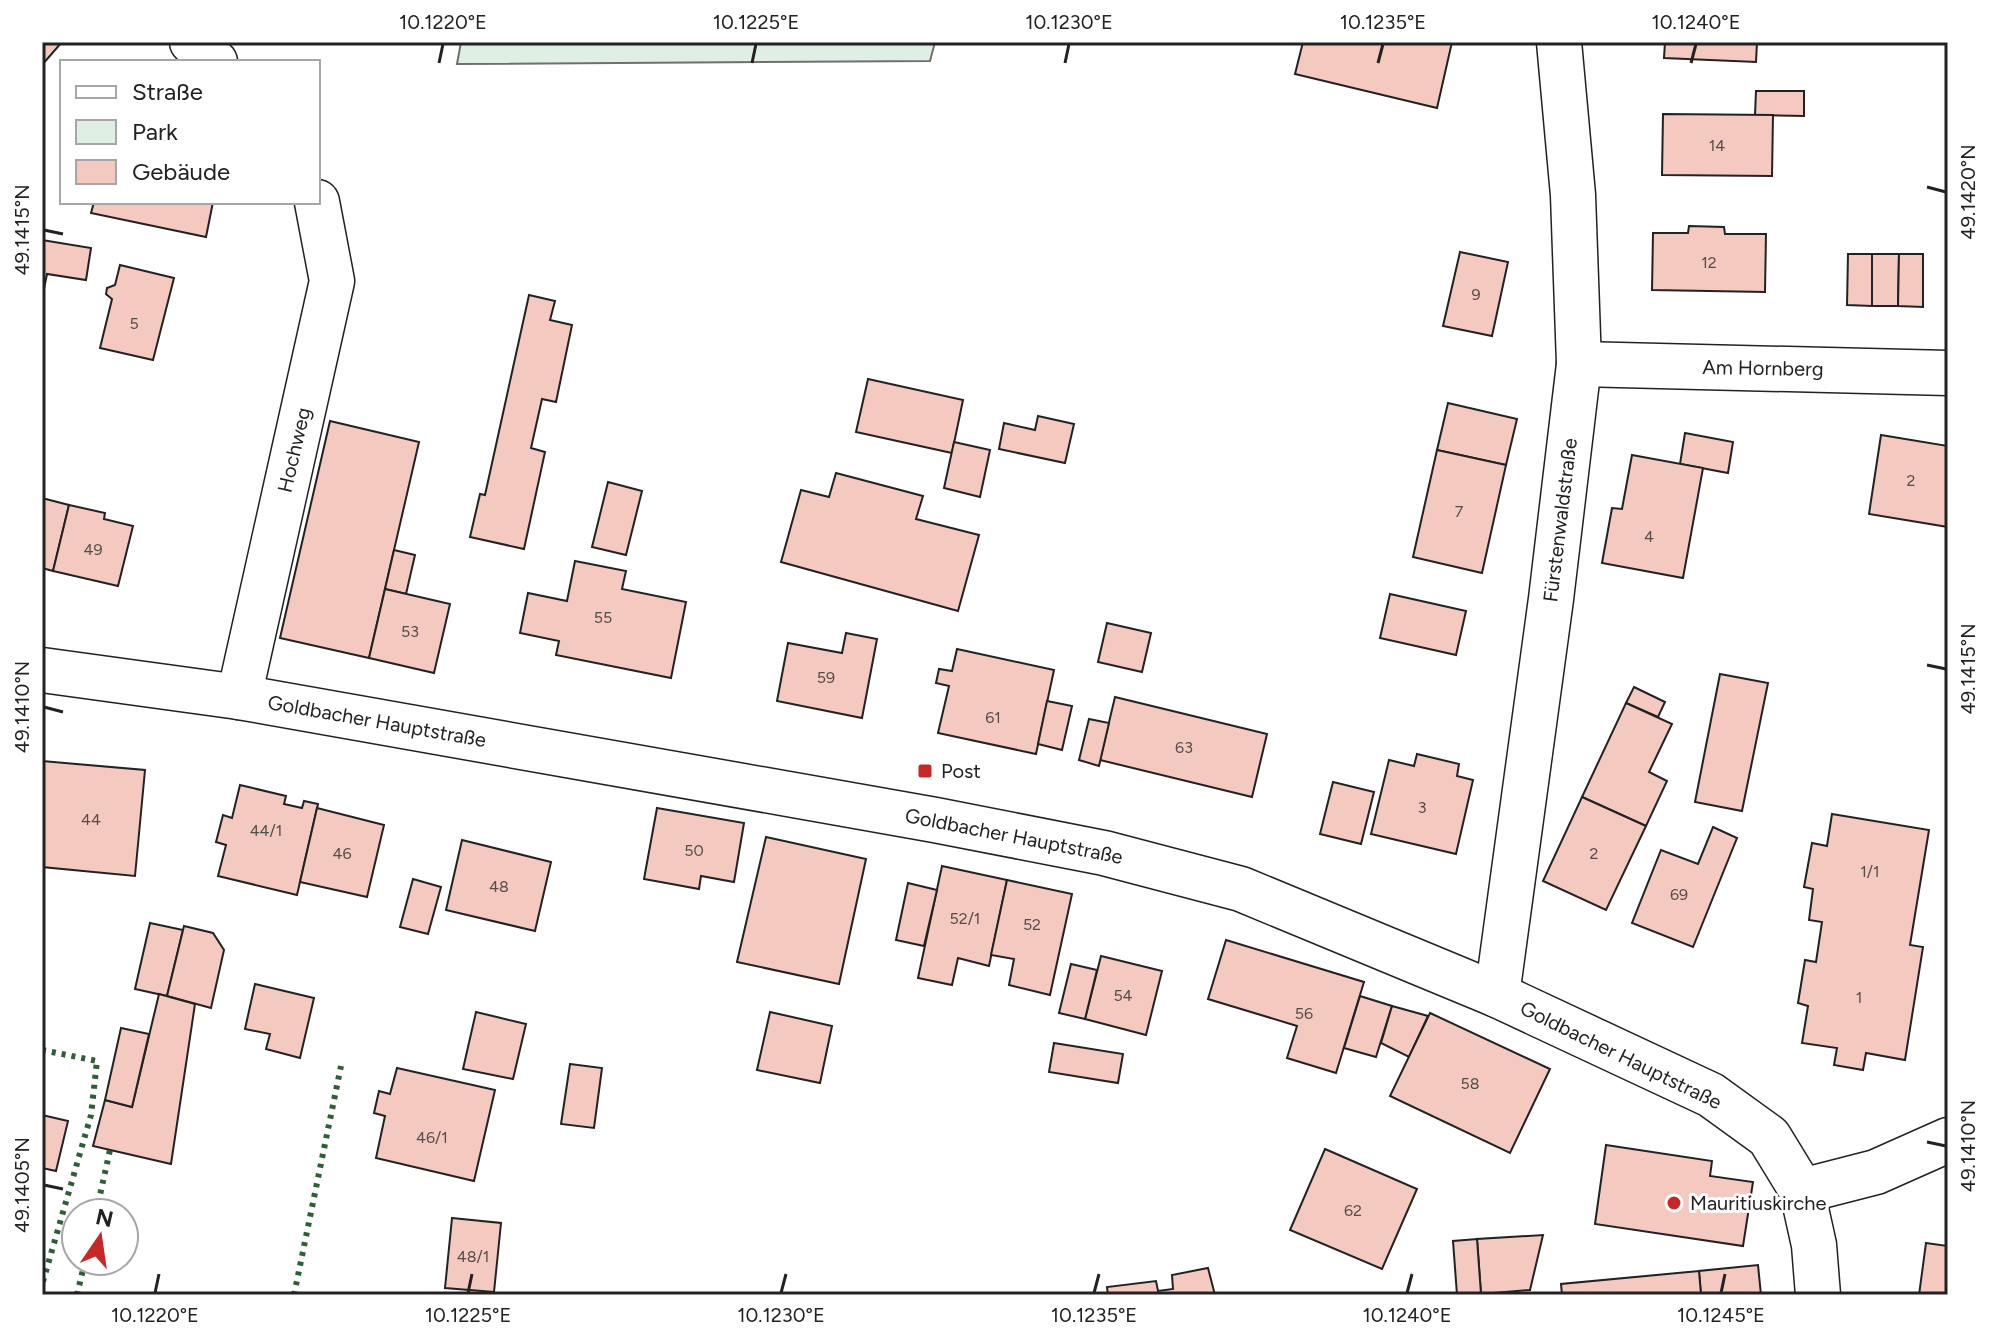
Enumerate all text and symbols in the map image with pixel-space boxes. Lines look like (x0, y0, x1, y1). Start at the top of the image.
text: 10.1220°E (399, 10, 487, 34)
text: 10.1225°E (713, 10, 799, 34)
text: 10.1230°E (1025, 10, 1113, 34)
text: 10.1235°E (1340, 10, 1426, 34)
text: 10.1240°E (1651, 10, 1741, 34)
legend (60, 60, 320, 204)
text: Straße (132, 77, 203, 106)
text: Park (132, 117, 178, 146)
house number: 14 (1709, 136, 1725, 155)
text: 49.1420°N (1956, 144, 1980, 240)
text: Gebäude (132, 157, 230, 186)
text: 49.1415°N (10, 184, 34, 276)
house number: 12 (1701, 253, 1717, 272)
house number: 9 (1471, 285, 1481, 304)
house number: 5 (129, 314, 139, 333)
street label: Am Hornberg (1702, 355, 1824, 381)
street label: Hochweg (273, 405, 315, 495)
street label: Fürstenwaldstraße (1538, 437, 1582, 603)
house number: 2 (1907, 471, 1915, 490)
house number: 7 (1455, 502, 1464, 521)
house number: 4 (1644, 527, 1654, 546)
house number: 49 (84, 540, 103, 559)
house number: 55 (594, 608, 612, 627)
house number: 53 (401, 622, 419, 641)
text: 49.1415°N (1956, 623, 1980, 715)
text: 49.1410°N (10, 661, 34, 753)
house number: 59 (817, 668, 835, 687)
street label: Goldbacher Hauptstraße (266, 690, 488, 752)
house number: 61 (985, 708, 1001, 727)
house number: 63 (1175, 738, 1193, 757)
place label: Post (941, 759, 981, 783)
marker: Post (916, 762, 934, 780)
house number: 3 (1418, 798, 1426, 817)
street label: Goldbacher Hauptstraße (903, 803, 1125, 869)
house number: 44 (81, 810, 101, 829)
house number: 44/1 (250, 821, 282, 840)
house number: 50 (684, 841, 704, 860)
house number: 46 (333, 844, 352, 863)
house number: 2 (1590, 844, 1598, 863)
house number: 1/1 (1860, 862, 1880, 881)
house number: 48 (489, 877, 509, 896)
house number: 69 (1670, 885, 1688, 904)
house number: 52/1 (950, 909, 980, 928)
house number: 52 (1023, 915, 1041, 934)
house number: 54 (1113, 986, 1133, 1005)
house number: 1 (1856, 988, 1862, 1007)
street label: Goldbacher Hauptstraße (1516, 996, 1726, 1114)
house number: 56 (1295, 1004, 1313, 1023)
house number: 58 (1460, 1074, 1480, 1093)
text: 49.1410°N (1956, 1100, 1980, 1192)
house number: 46/1 (416, 1128, 448, 1147)
text: 49.1405°N (10, 1137, 34, 1233)
place label: Mauritiuskirche (1690, 1191, 1826, 1215)
marker: Mauritiuskirche (1665, 1194, 1683, 1212)
north arrow (60, 1197, 140, 1277)
house number: 62 (1344, 1201, 1362, 1220)
text: N (93, 1203, 116, 1233)
house number: 48/1 (457, 1247, 489, 1266)
text: 10.1220°E (111, 1303, 199, 1327)
text: 10.1225°E (425, 1303, 511, 1327)
text: 10.1230°E (737, 1303, 825, 1327)
text: 10.1235°E (1051, 1303, 1137, 1327)
text: 10.1240°E (1362, 1303, 1452, 1327)
text: 10.1245°E (1677, 1303, 1765, 1327)

